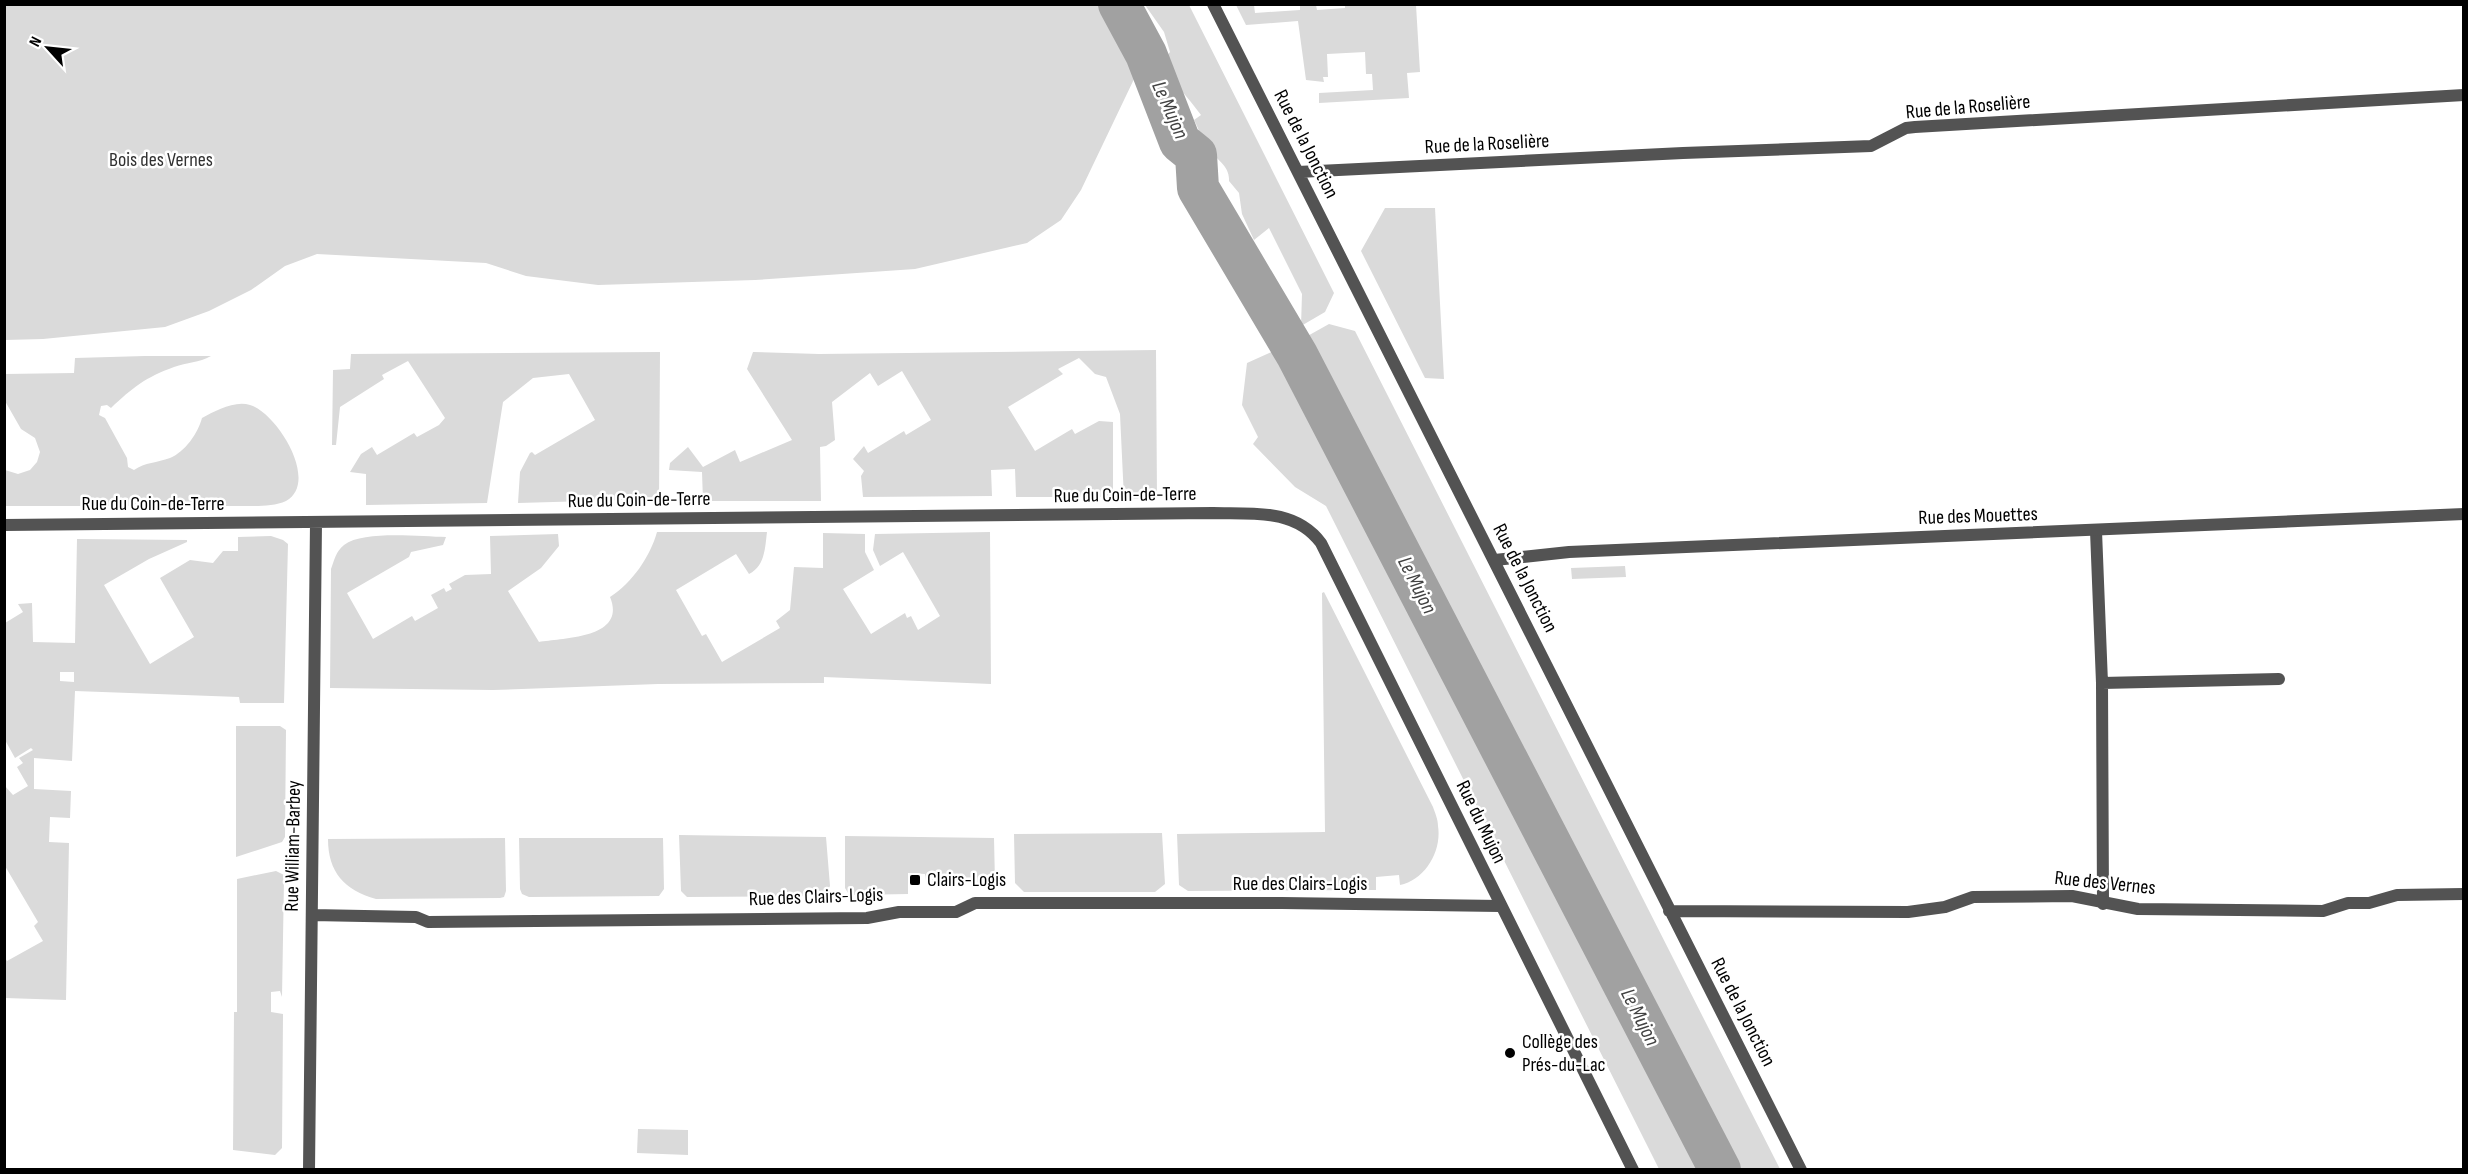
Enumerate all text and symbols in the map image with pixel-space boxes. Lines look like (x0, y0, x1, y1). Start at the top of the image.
north arrow (18, 18, 78, 78)
text: N (26, 34, 46, 50)
water label: Le Mujon (1146, 77, 1194, 143)
street label: Rue de la Jonction (1268, 86, 1344, 202)
street label: Rue de la Roselière (1905, 90, 2031, 124)
street label: Rue de la Roselière (1424, 129, 1550, 159)
park label: Bois des Vernes (109, 148, 213, 172)
street label: Rue du Coin-de-Terre (1053, 482, 1197, 508)
street label: Rue du Coin-de-Terre (567, 487, 711, 513)
street label: Rue du Coin-de-Terre (82, 492, 224, 516)
street label: Rue des Mouettes (1918, 502, 2038, 530)
street label: Rue de la Jonction (1487, 520, 1563, 636)
water label: Le Mujon (1392, 552, 1442, 618)
street label: Rue du Mujon (1451, 777, 1511, 867)
street label: Rue William-Barbey (280, 780, 306, 912)
street label: Rue des Vernes (2053, 866, 2157, 900)
place label: Clairs-Logis (927, 868, 1006, 892)
street label: Rue des Clairs-Logis (1233, 872, 1367, 896)
marker: Clairs-Logis (908, 873, 922, 887)
street label: Rue des Clairs-Logis (748, 883, 884, 911)
street label: Rue de la Jonction (1705, 954, 1781, 1070)
water label: Le Mujon (1615, 984, 1665, 1050)
place label: Collège des Prés-du-Lac (1522, 1030, 1606, 1077)
marker: Collège des Prés-du-Lac (1503, 1046, 1517, 1060)

